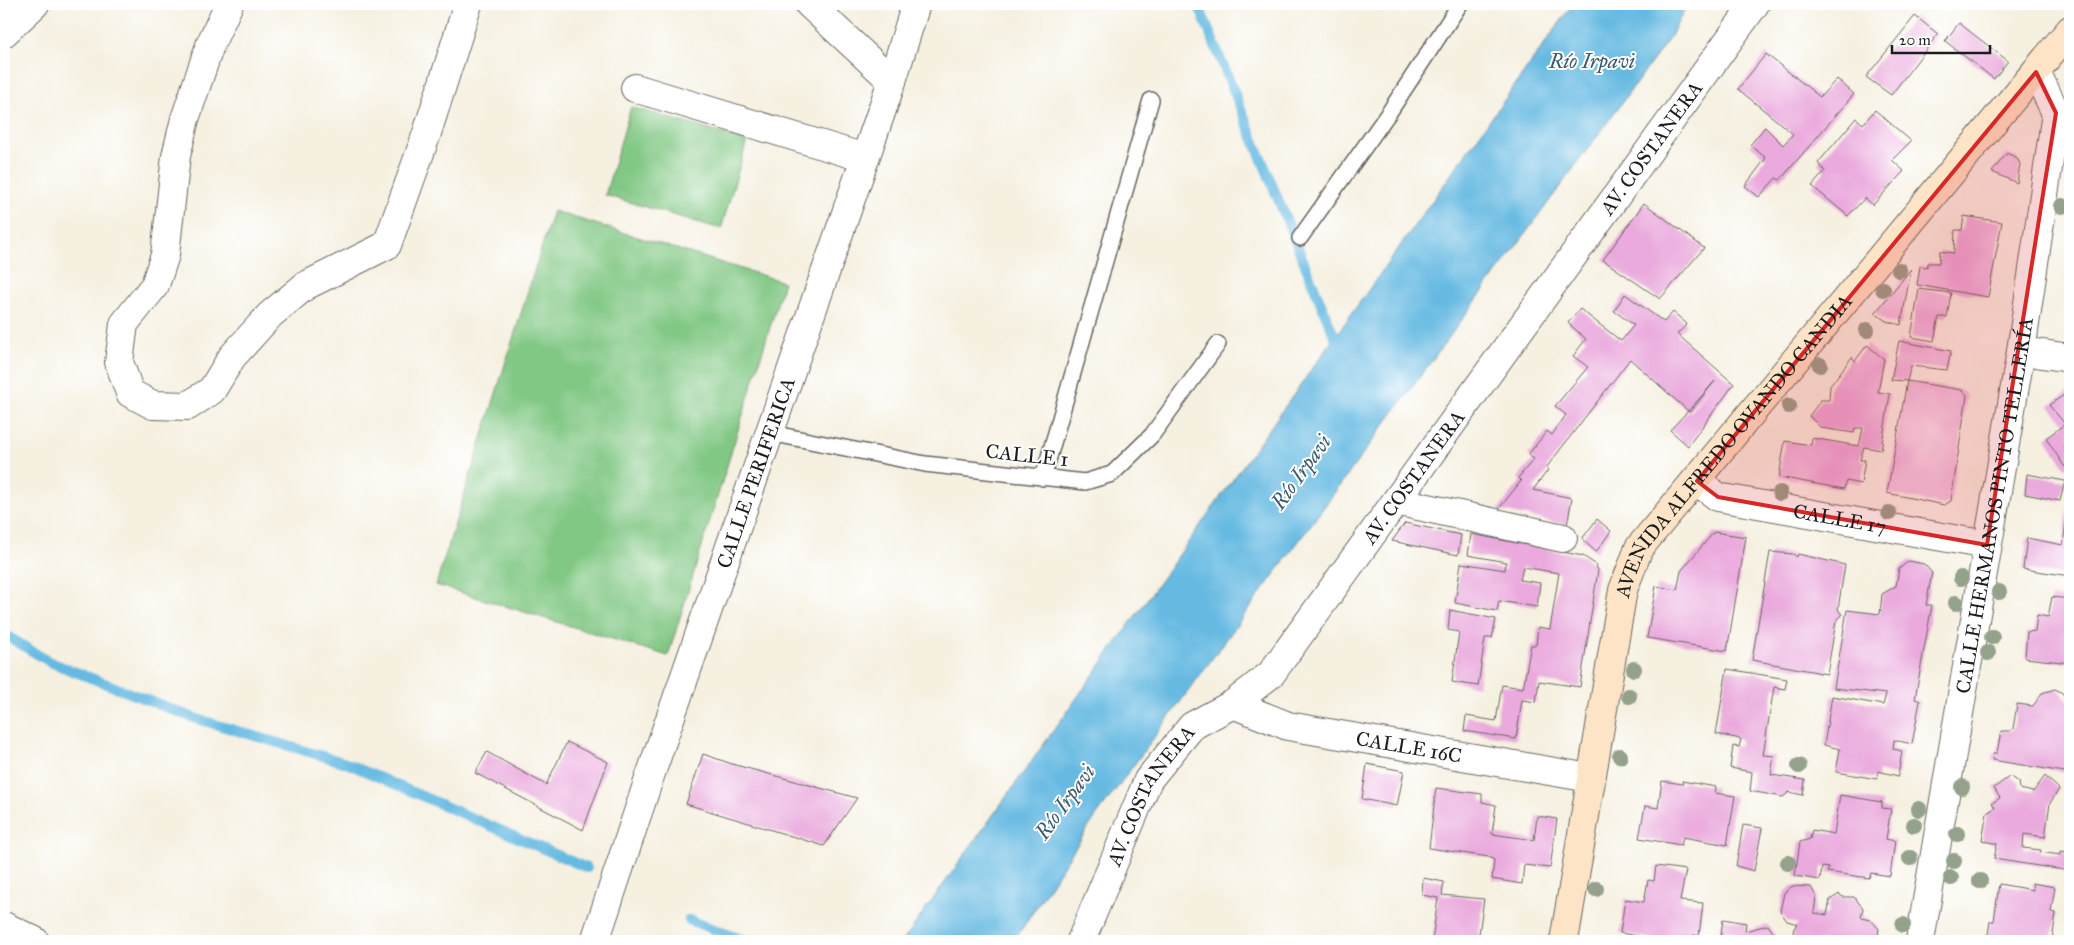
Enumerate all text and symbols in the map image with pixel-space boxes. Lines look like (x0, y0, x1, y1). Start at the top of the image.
scale bar (1892, 22, 1989, 54)
text: 20 m (1899, 31, 1931, 49)
water label: Río Irpavi (1548, 48, 1635, 74)
street label: AV. COSTANERA (1594, 76, 1708, 220)
street label: AVENIDA ALFREDO OVANDO CANDIA (1610, 289, 1857, 600)
street label: CALLE HERMANOS PINTO TELLERÍA (1951, 315, 2038, 695)
street label: CALLE PERIFERICA (711, 374, 800, 571)
street label: AV. COSTANERA (1356, 405, 1470, 549)
water label: Río Irpavi (1265, 430, 1337, 515)
street label: CALLE 1 (984, 439, 1070, 471)
street label: CALLE 17 (1791, 499, 1888, 539)
street label: AV. COSTANERA (1101, 720, 1200, 870)
street label: CALLE 16C (1354, 726, 1464, 768)
water label: Río Irpavi (1029, 760, 1101, 845)

